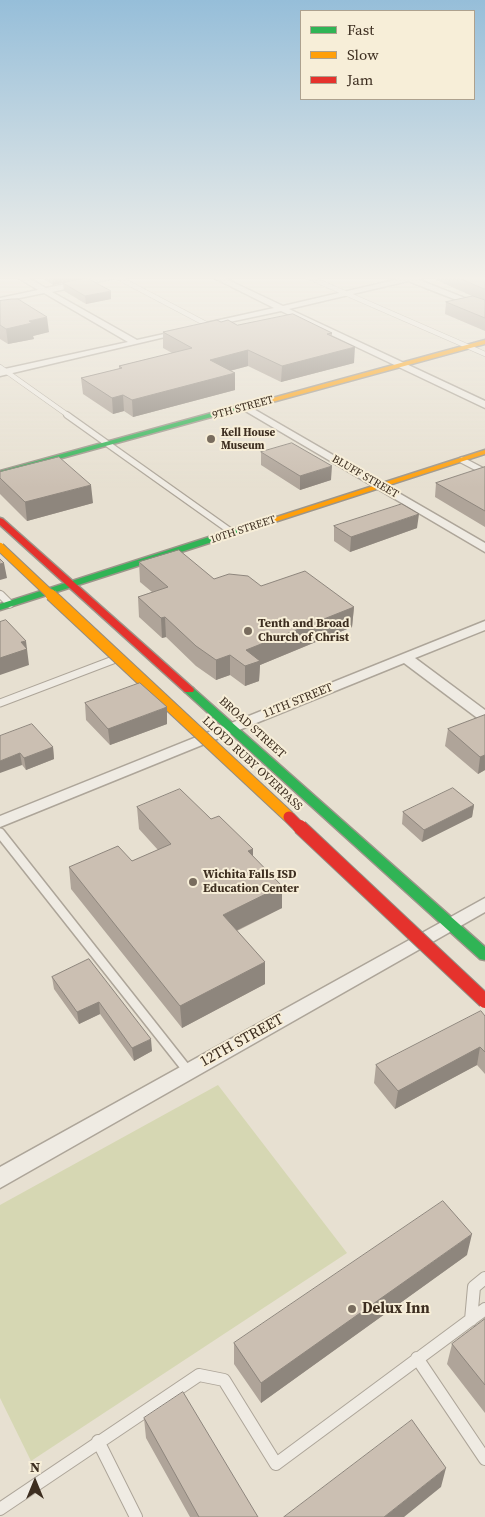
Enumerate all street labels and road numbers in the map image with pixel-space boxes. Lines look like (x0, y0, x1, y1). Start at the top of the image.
street label: 9TH STREET (211, 394, 275, 422)
street label: BLUFF STREET (329, 453, 401, 501)
street label: 10TH STREET (209, 513, 277, 547)
street label: 11TH STREET (261, 680, 335, 722)
street label: BROAD STREET (216, 694, 288, 762)
street label: LLOYD RUBY OVERPASS (199, 714, 305, 814)
street label: 12TH STREET (197, 1011, 287, 1071)

